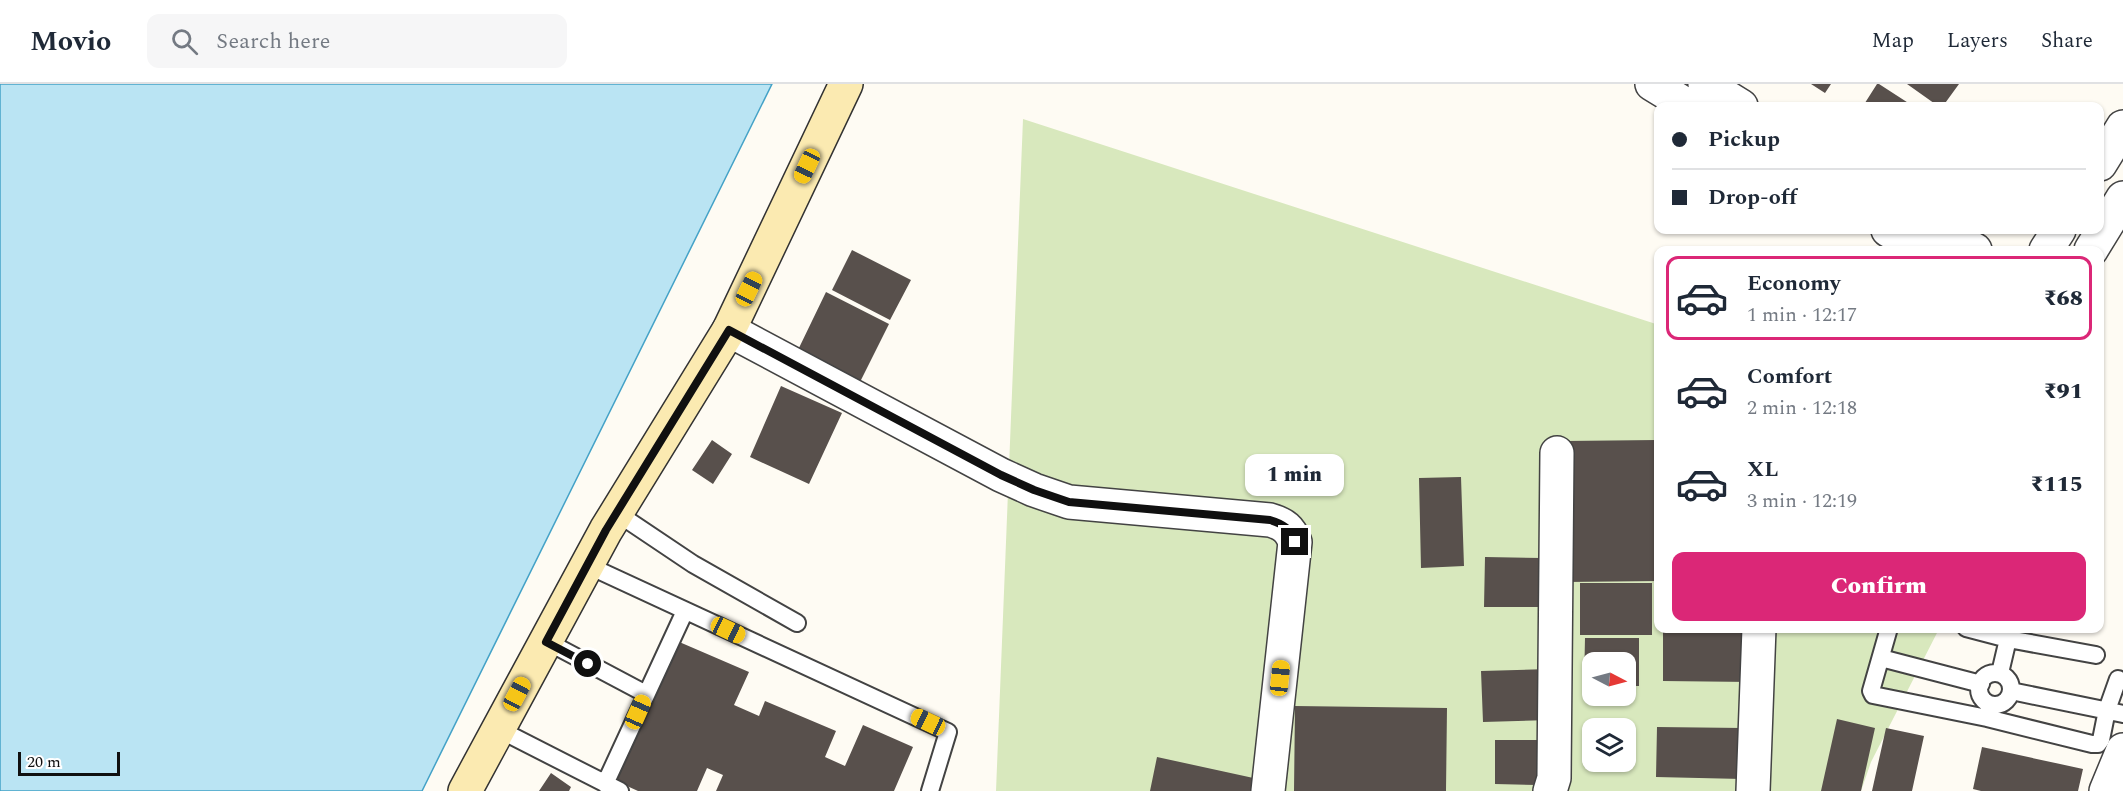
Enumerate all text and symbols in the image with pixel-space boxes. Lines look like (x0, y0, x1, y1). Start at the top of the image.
search box (147, 14, 567, 68)
text: Movio (30, 20, 111, 63)
icon: search (168, 25, 201, 58)
text: Search here (216, 25, 330, 58)
text: Map (1872, 25, 1914, 57)
text: Layers (1947, 25, 2008, 57)
text: Share (2041, 25, 2093, 57)
text: Pickup (1708, 123, 1780, 156)
car (791, 146, 823, 186)
text: Drop-off (1708, 181, 1797, 214)
text: Economy (1747, 267, 1840, 300)
car (733, 269, 765, 309)
icon: car (1675, 271, 1729, 325)
text: ₹68 (2043, 282, 2083, 315)
text: 1 min · 12:17 (1747, 300, 1857, 330)
text: Comfort (1747, 360, 1832, 393)
icon: car (1675, 364, 1729, 418)
text: ₹91 (2043, 375, 2083, 408)
text: 2 min · 12:18 (1747, 393, 1857, 423)
text: XL (1747, 453, 1778, 486)
callout: 1 min (1246, 455, 1344, 497)
icon: car (1675, 457, 1729, 511)
text: 1 min (1267, 460, 1322, 490)
text: ₹115 (2030, 468, 2083, 501)
text: 3 min · 12:19 (1747, 486, 1857, 516)
route end (1281, 528, 1308, 555)
button: Confirm (1672, 552, 2086, 621)
car (708, 614, 748, 646)
route start (574, 650, 601, 677)
north arrow (1582, 652, 1636, 706)
map controls (1582, 652, 1636, 772)
car (1269, 659, 1291, 697)
car (501, 674, 533, 714)
car (622, 692, 654, 732)
car (908, 706, 948, 738)
button: layers (1582, 718, 1636, 772)
scale bar (18, 749, 120, 776)
text: 20 m (27, 750, 61, 774)

